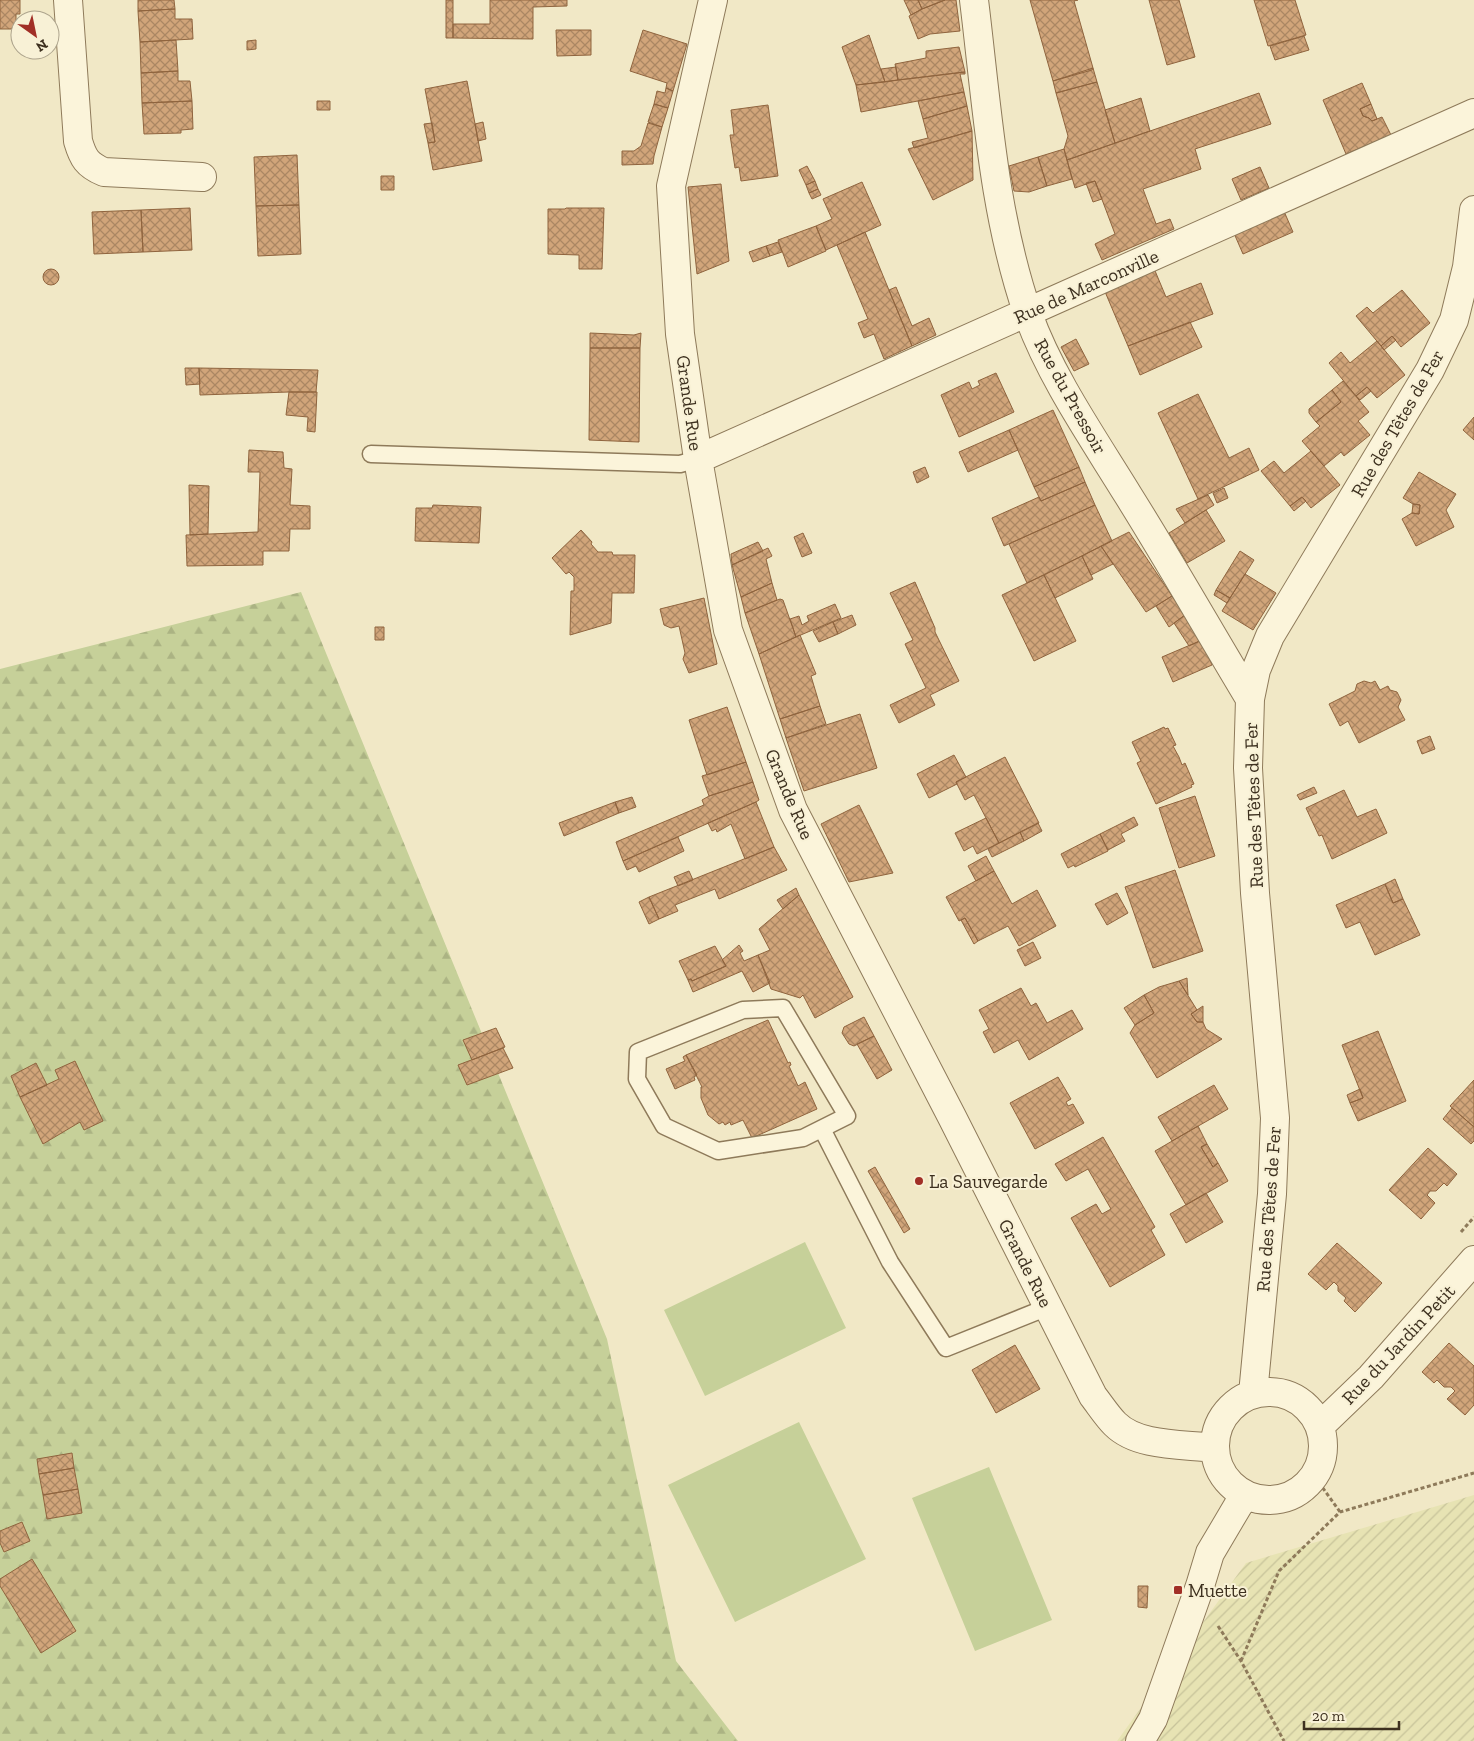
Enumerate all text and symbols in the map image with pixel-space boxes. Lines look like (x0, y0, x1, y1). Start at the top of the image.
north arrow (10, 10, 60, 60)
text: N (32, 35, 51, 56)
street label: Rue de Marconville (1010, 244, 1162, 329)
street label: Rue du Pressoir (1029, 334, 1112, 458)
street label: Rue des Têtes de Fer (1346, 346, 1449, 501)
street label: Grande Rue (671, 354, 708, 452)
street label: Rue des Têtes de Fer (1239, 722, 1268, 888)
street label: Grande Rue (760, 745, 819, 843)
street label: Rue des Têtes de Fer (1251, 1125, 1286, 1293)
place label: La Sauvegarde (929, 1170, 1048, 1193)
marker: La Sauvegarde (913, 1175, 925, 1187)
street label: Grande Rue (993, 1215, 1058, 1311)
street label: Rue du Jardin Petit (1337, 1280, 1460, 1409)
place label: Muette (1188, 1579, 1247, 1602)
marker: Muette (1172, 1584, 1184, 1596)
scale bar (1304, 1698, 1399, 1730)
text: 20 m (1312, 1707, 1345, 1725)

